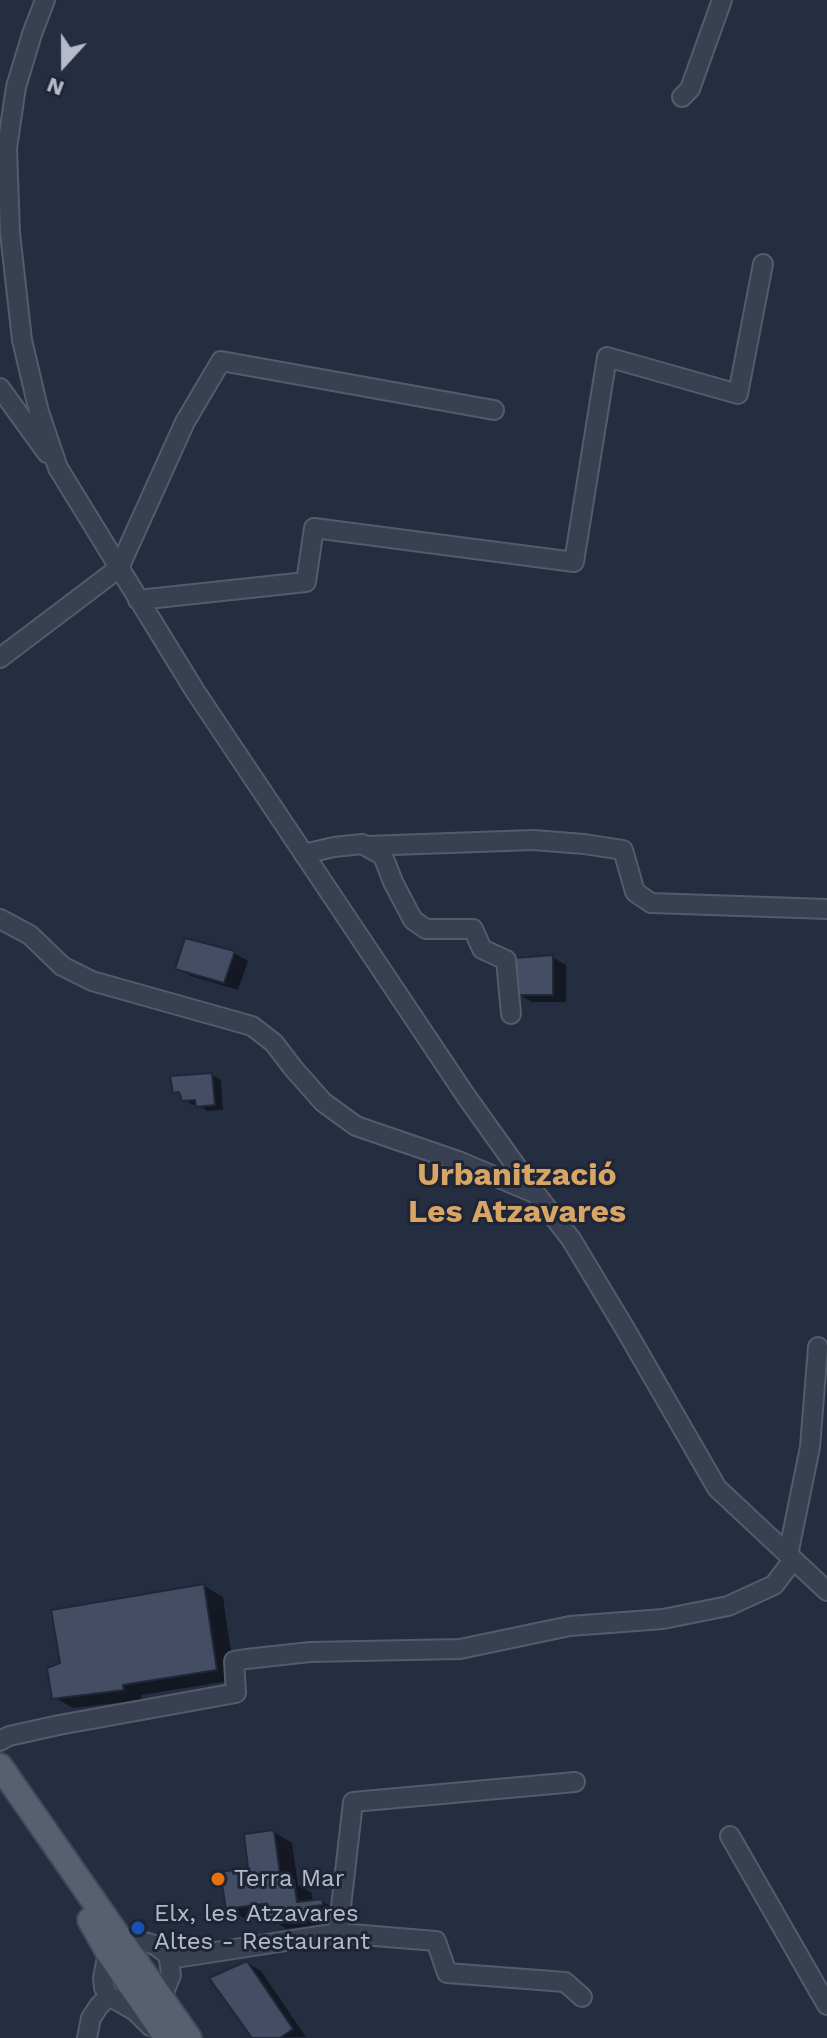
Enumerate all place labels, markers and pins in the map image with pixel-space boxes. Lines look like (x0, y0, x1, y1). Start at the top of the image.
place label: Terra Mar (234, 1865, 344, 1893)
marker: Terra Mar (209, 1870, 227, 1888)
place label: Elx, les Atzavares Altes - Restaurant (154, 1900, 370, 1956)
marker: Elx, les Atzavares Altes - Restaurant (129, 1919, 147, 1937)

